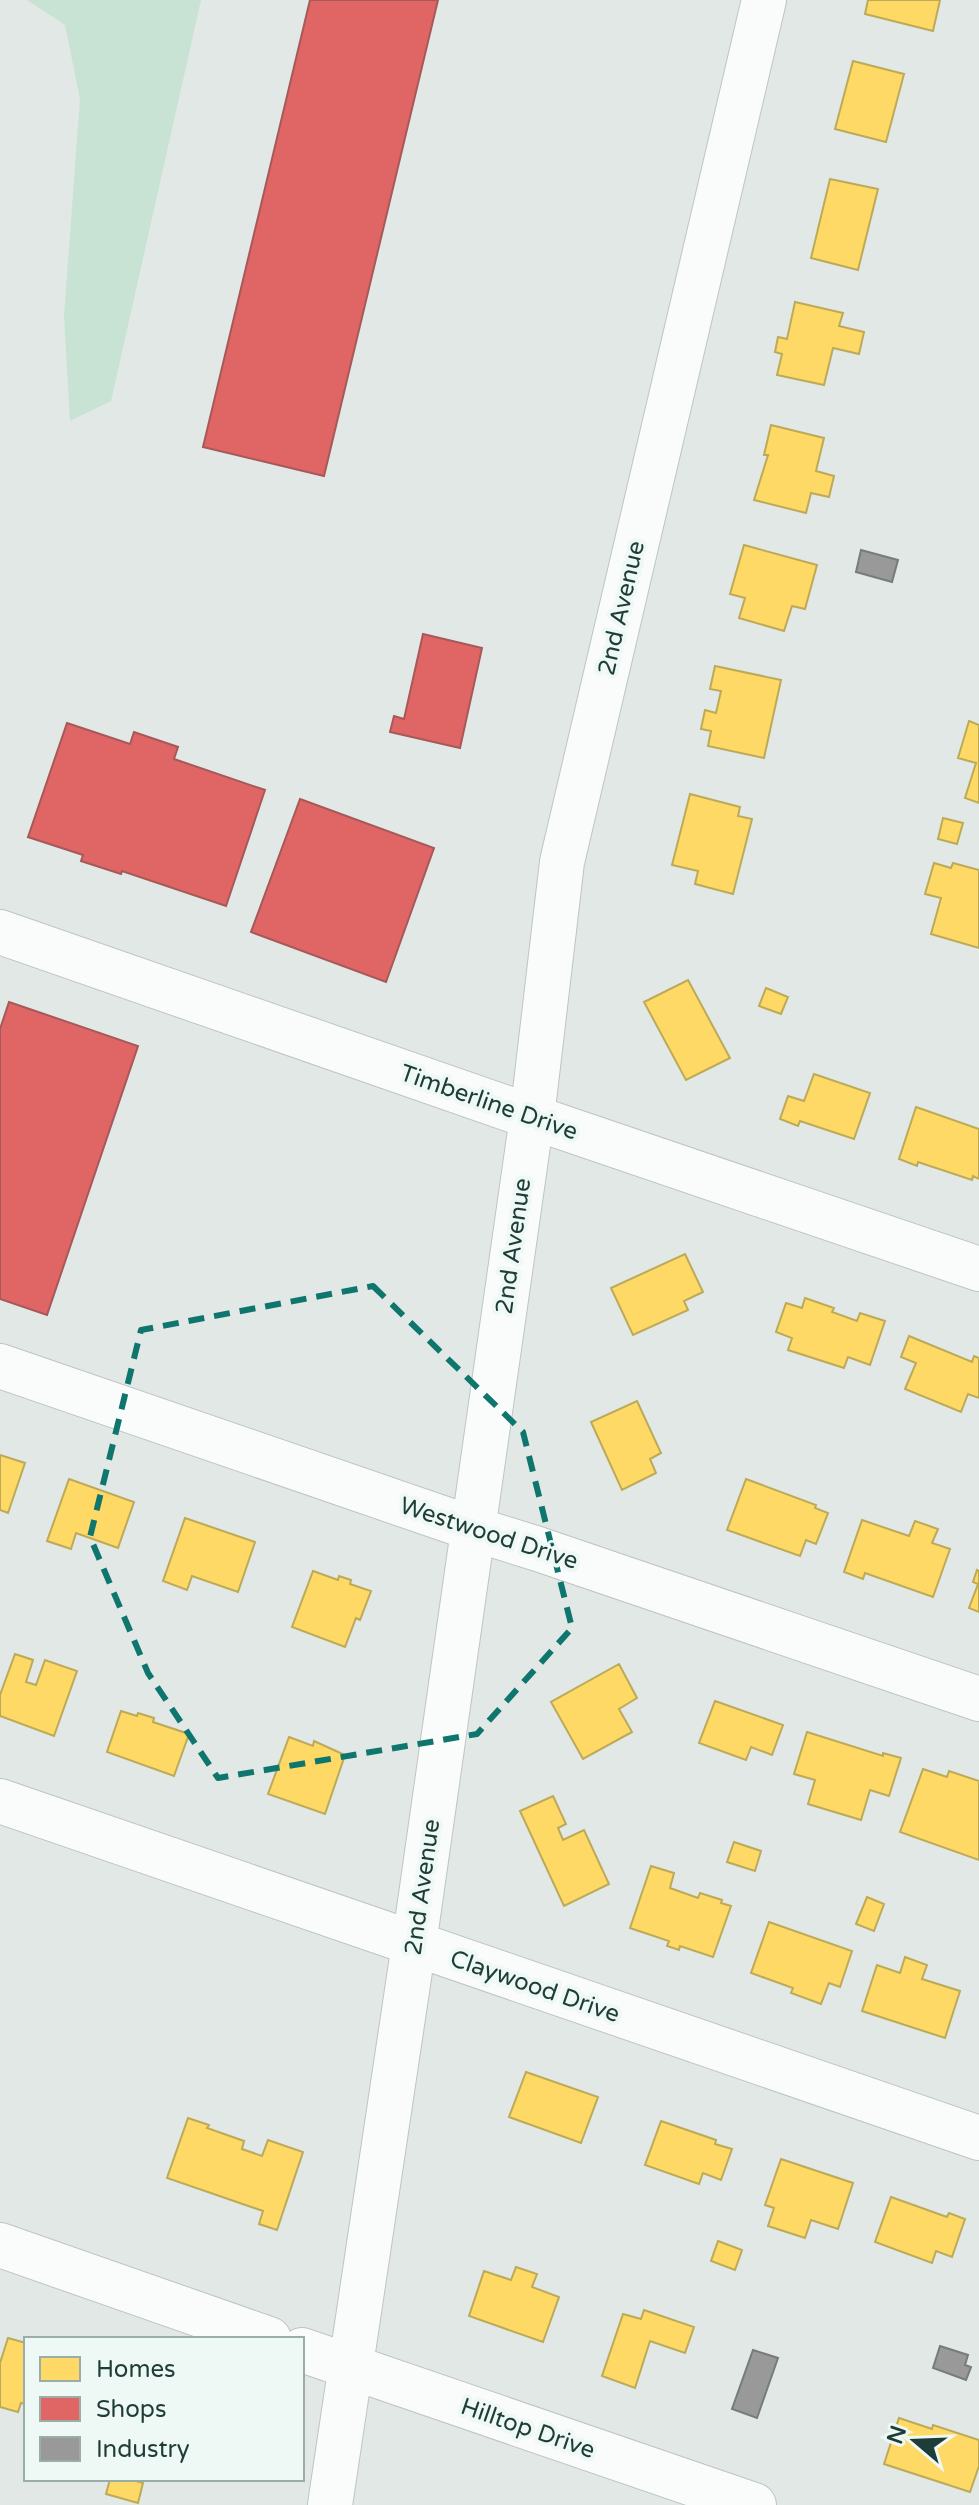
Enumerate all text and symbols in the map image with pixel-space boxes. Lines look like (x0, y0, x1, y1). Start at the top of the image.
street label: 2nd Avenue (592, 538, 651, 678)
street label: Timberline Drive (396, 1059, 581, 1146)
street label: 2nd Avenue (490, 1176, 537, 1316)
street label: Westwood Drive (396, 1491, 582, 1576)
street label: 2nd Avenue (399, 1817, 446, 1957)
street label: Claywood Drive (446, 1944, 623, 2029)
legend (24, 2337, 304, 2481)
text: Homes (96, 2355, 176, 2384)
street label: Hilltop Drive (457, 2392, 599, 2465)
text: Shops (96, 2395, 166, 2424)
north arrow (875, 2401, 955, 2481)
text: N (882, 2422, 912, 2447)
text: Industry (96, 2435, 190, 2464)

